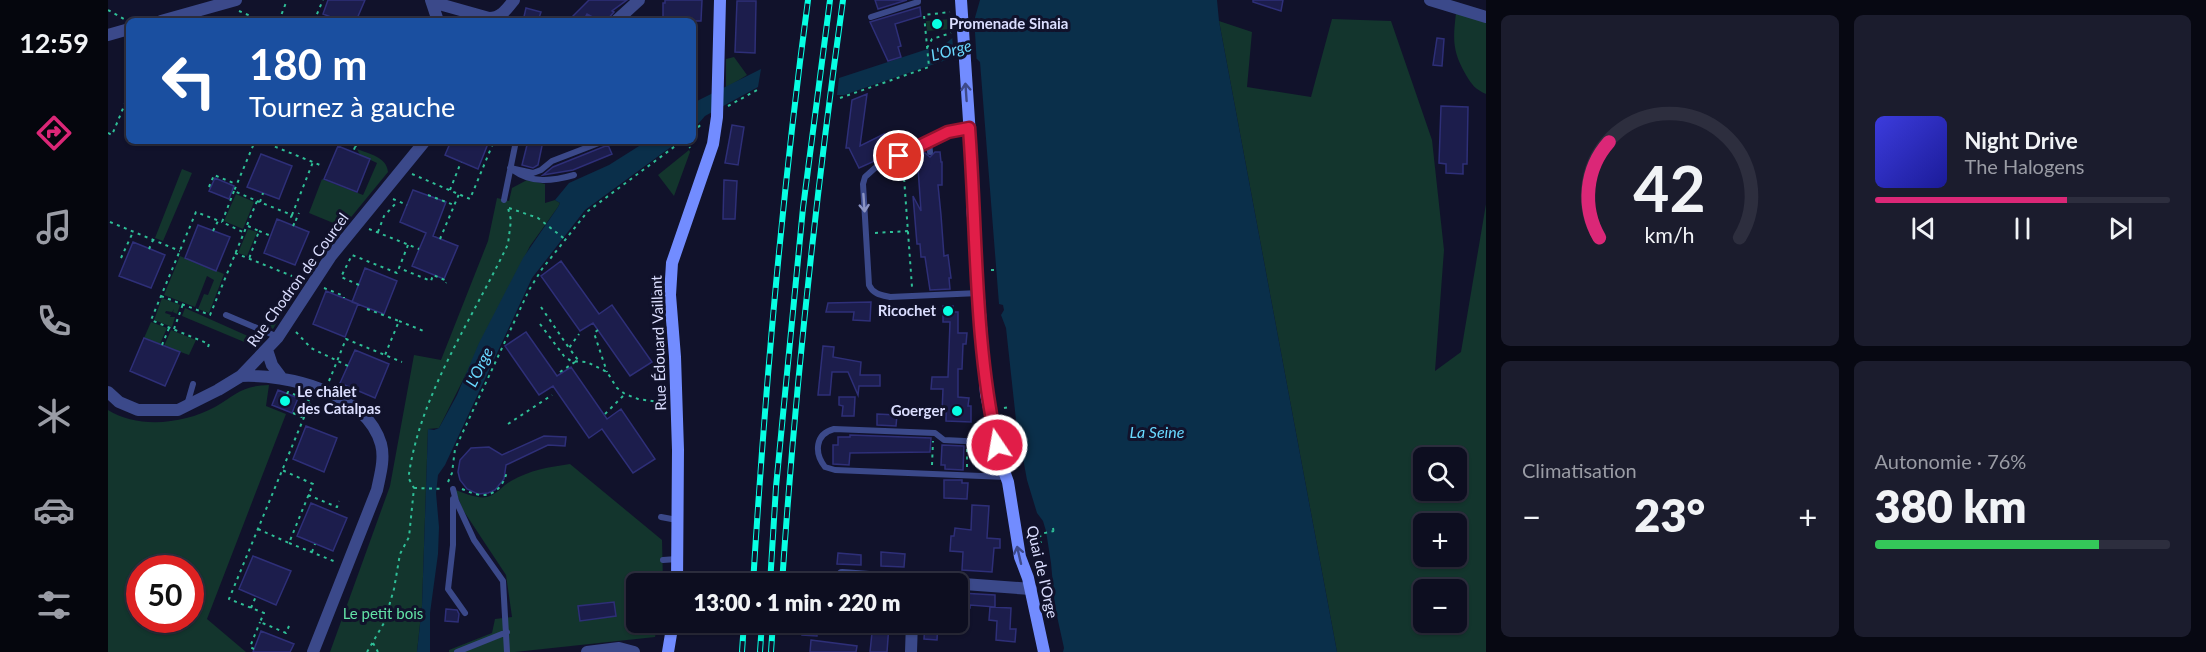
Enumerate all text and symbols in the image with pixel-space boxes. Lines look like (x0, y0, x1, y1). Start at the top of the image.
place label: Promenade Sinaia (949, 14, 1068, 32)
marker: Promenade Sinaia (930, 17, 944, 31)
text: 12:59 (19, 26, 89, 59)
water label: L'Orge (928, 35, 974, 64)
text: 180 m (249, 39, 367, 89)
icon: left (150, 42, 228, 120)
one-way arrow (961, 82, 972, 102)
text: Tournez à gauche (249, 90, 455, 123)
icon: directions (33, 112, 75, 154)
text: Night Drive (1965, 127, 2078, 154)
pin (873, 130, 924, 181)
icon: arrive (882, 139, 915, 172)
text: 42 (1634, 150, 1706, 225)
text: The Halogens (1965, 154, 2085, 178)
one-way arrow (859, 192, 870, 212)
icon: music (33, 206, 75, 248)
street label: Rue Chodron de Courcel (243, 209, 352, 350)
icon: previous (1907, 212, 1940, 245)
icon: pause (2006, 212, 2039, 245)
icon: next (2104, 212, 2137, 245)
text: km/h (1645, 222, 1695, 248)
street label: Rue Édouard Vaillant (647, 274, 669, 411)
icon: phone (33, 300, 75, 342)
place label: Ricochet (878, 301, 936, 319)
marker: Ricochet (941, 304, 955, 318)
water label: L'Orge (461, 344, 496, 390)
place label: Le châlet des Catalpas (297, 382, 381, 417)
marker: Le châlet des Catalpas (278, 394, 292, 408)
icon: climate (33, 395, 75, 437)
place label: Goerger (891, 401, 945, 419)
marker: Goerger (950, 404, 964, 418)
position arrow (965, 413, 1029, 477)
water label: La Seine (1130, 422, 1185, 441)
map controls (1413, 447, 1467, 633)
button: search (1413, 447, 1467, 501)
text: Autonomie · 76% (1875, 449, 2026, 473)
text: Climatisation (1522, 458, 1637, 482)
text: 380 km (1875, 479, 2027, 533)
text: 23° (1634, 488, 1705, 542)
icon: car (33, 489, 75, 531)
text: − (1522, 496, 1541, 536)
text: + (1798, 496, 1817, 536)
button: + (1413, 513, 1467, 567)
street label: Quai de l'Orge (1024, 524, 1062, 620)
one-way arrow (1013, 546, 1025, 565)
speed limit sign: 50 (126, 555, 204, 633)
button: − (1413, 579, 1467, 633)
icon: filters (33, 584, 75, 626)
text: 13:00 · 1 min · 220 m (694, 589, 900, 616)
park label: Le petit bois (343, 604, 423, 622)

